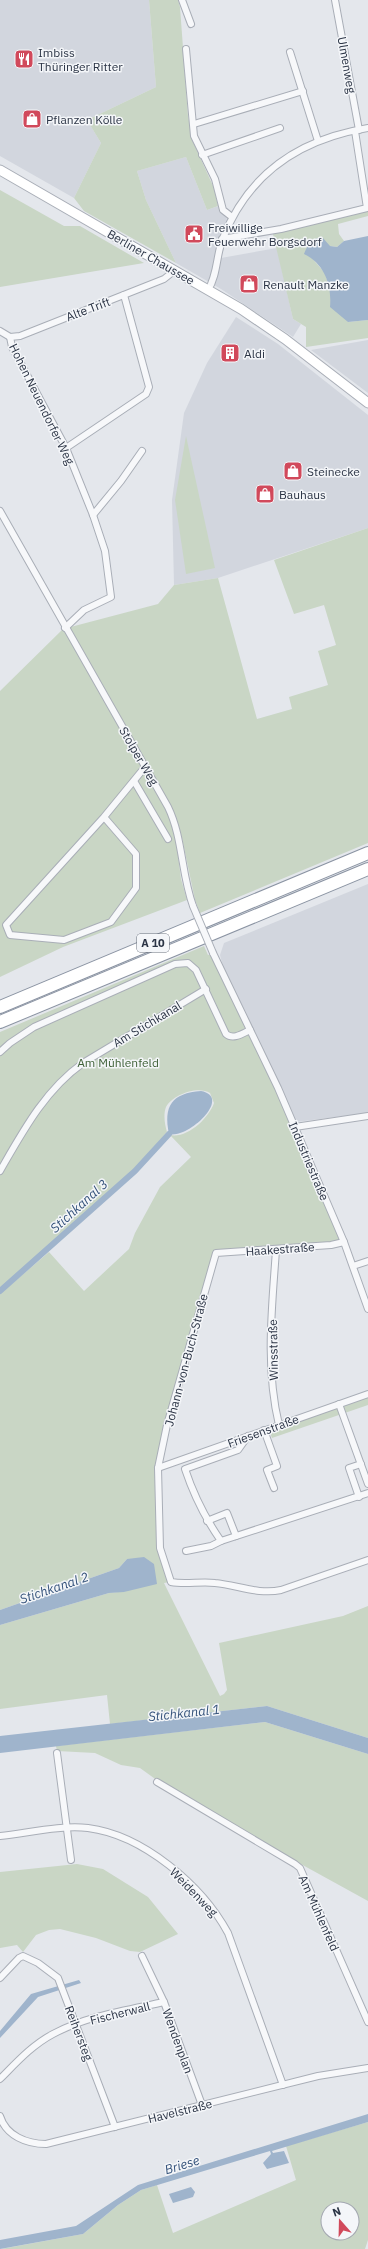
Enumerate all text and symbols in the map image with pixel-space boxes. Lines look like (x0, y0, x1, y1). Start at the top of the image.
street label: Ulmenweg (335, 35, 359, 95)
place label: Imbiss Thüringer Ritter (38, 45, 123, 74)
restaurant icon: Imbiss Thüringer Ritter (13, 48, 35, 70)
shop icon: Pflanzen Kölle (21, 108, 43, 130)
place label: Pflanzen Kölle (46, 112, 123, 127)
place label: Freiwillige Feuerwehr Borgsdorf (208, 220, 322, 249)
public building icon: Freiwillige Feuerwehr Borgsdorf (183, 223, 205, 245)
street label: Berliner Chaussee (105, 226, 198, 288)
shop icon: Renault Manzke (238, 273, 260, 295)
place label: Renault Manzke (263, 277, 349, 292)
street label: Alte Trift (64, 294, 112, 324)
street label: Hohen Neuendorfer Weg (6, 341, 78, 468)
building icon: Aldi (219, 342, 241, 364)
place label: Aldi (244, 346, 265, 361)
shop icon: Steinecke (282, 460, 304, 482)
place label: Steinecke (307, 464, 360, 479)
shop icon: Bauhaus (254, 483, 276, 505)
place label: Bauhaus (279, 487, 326, 502)
street label: Stolper Weg (116, 724, 162, 789)
road number: A 10 (137, 934, 169, 952)
street label: Am Stichkanal (110, 998, 184, 1050)
park label: Am Mühlenfeld (77, 1055, 159, 1070)
street label: Industriestraße (286, 1119, 333, 1203)
water label: Stichkanal 3 (47, 1176, 111, 1236)
street label: Haakestraße (245, 1239, 315, 1259)
street label: Johann-von-Buch-Straße (161, 1292, 211, 1428)
street label: Winsstraße (265, 1319, 281, 1381)
street label: Friesenstraße (225, 1411, 301, 1451)
water label: Stichkanal 2 (17, 1568, 91, 1608)
water label: Stichkanal 1 (147, 1701, 221, 1725)
street label: Weidenweg (167, 1864, 222, 1920)
street label: Am Mühlenfeld (296, 1873, 342, 1953)
street label: Fischerwall (88, 1998, 152, 2028)
street label: Reihersteg (62, 2003, 97, 2063)
street label: Wendenplan (159, 2007, 197, 2075)
street label: Havelstraße (146, 2096, 214, 2126)
water label: Briese (162, 2152, 202, 2178)
north arrow (320, 2201, 360, 2241)
text: N (330, 2204, 343, 2220)

